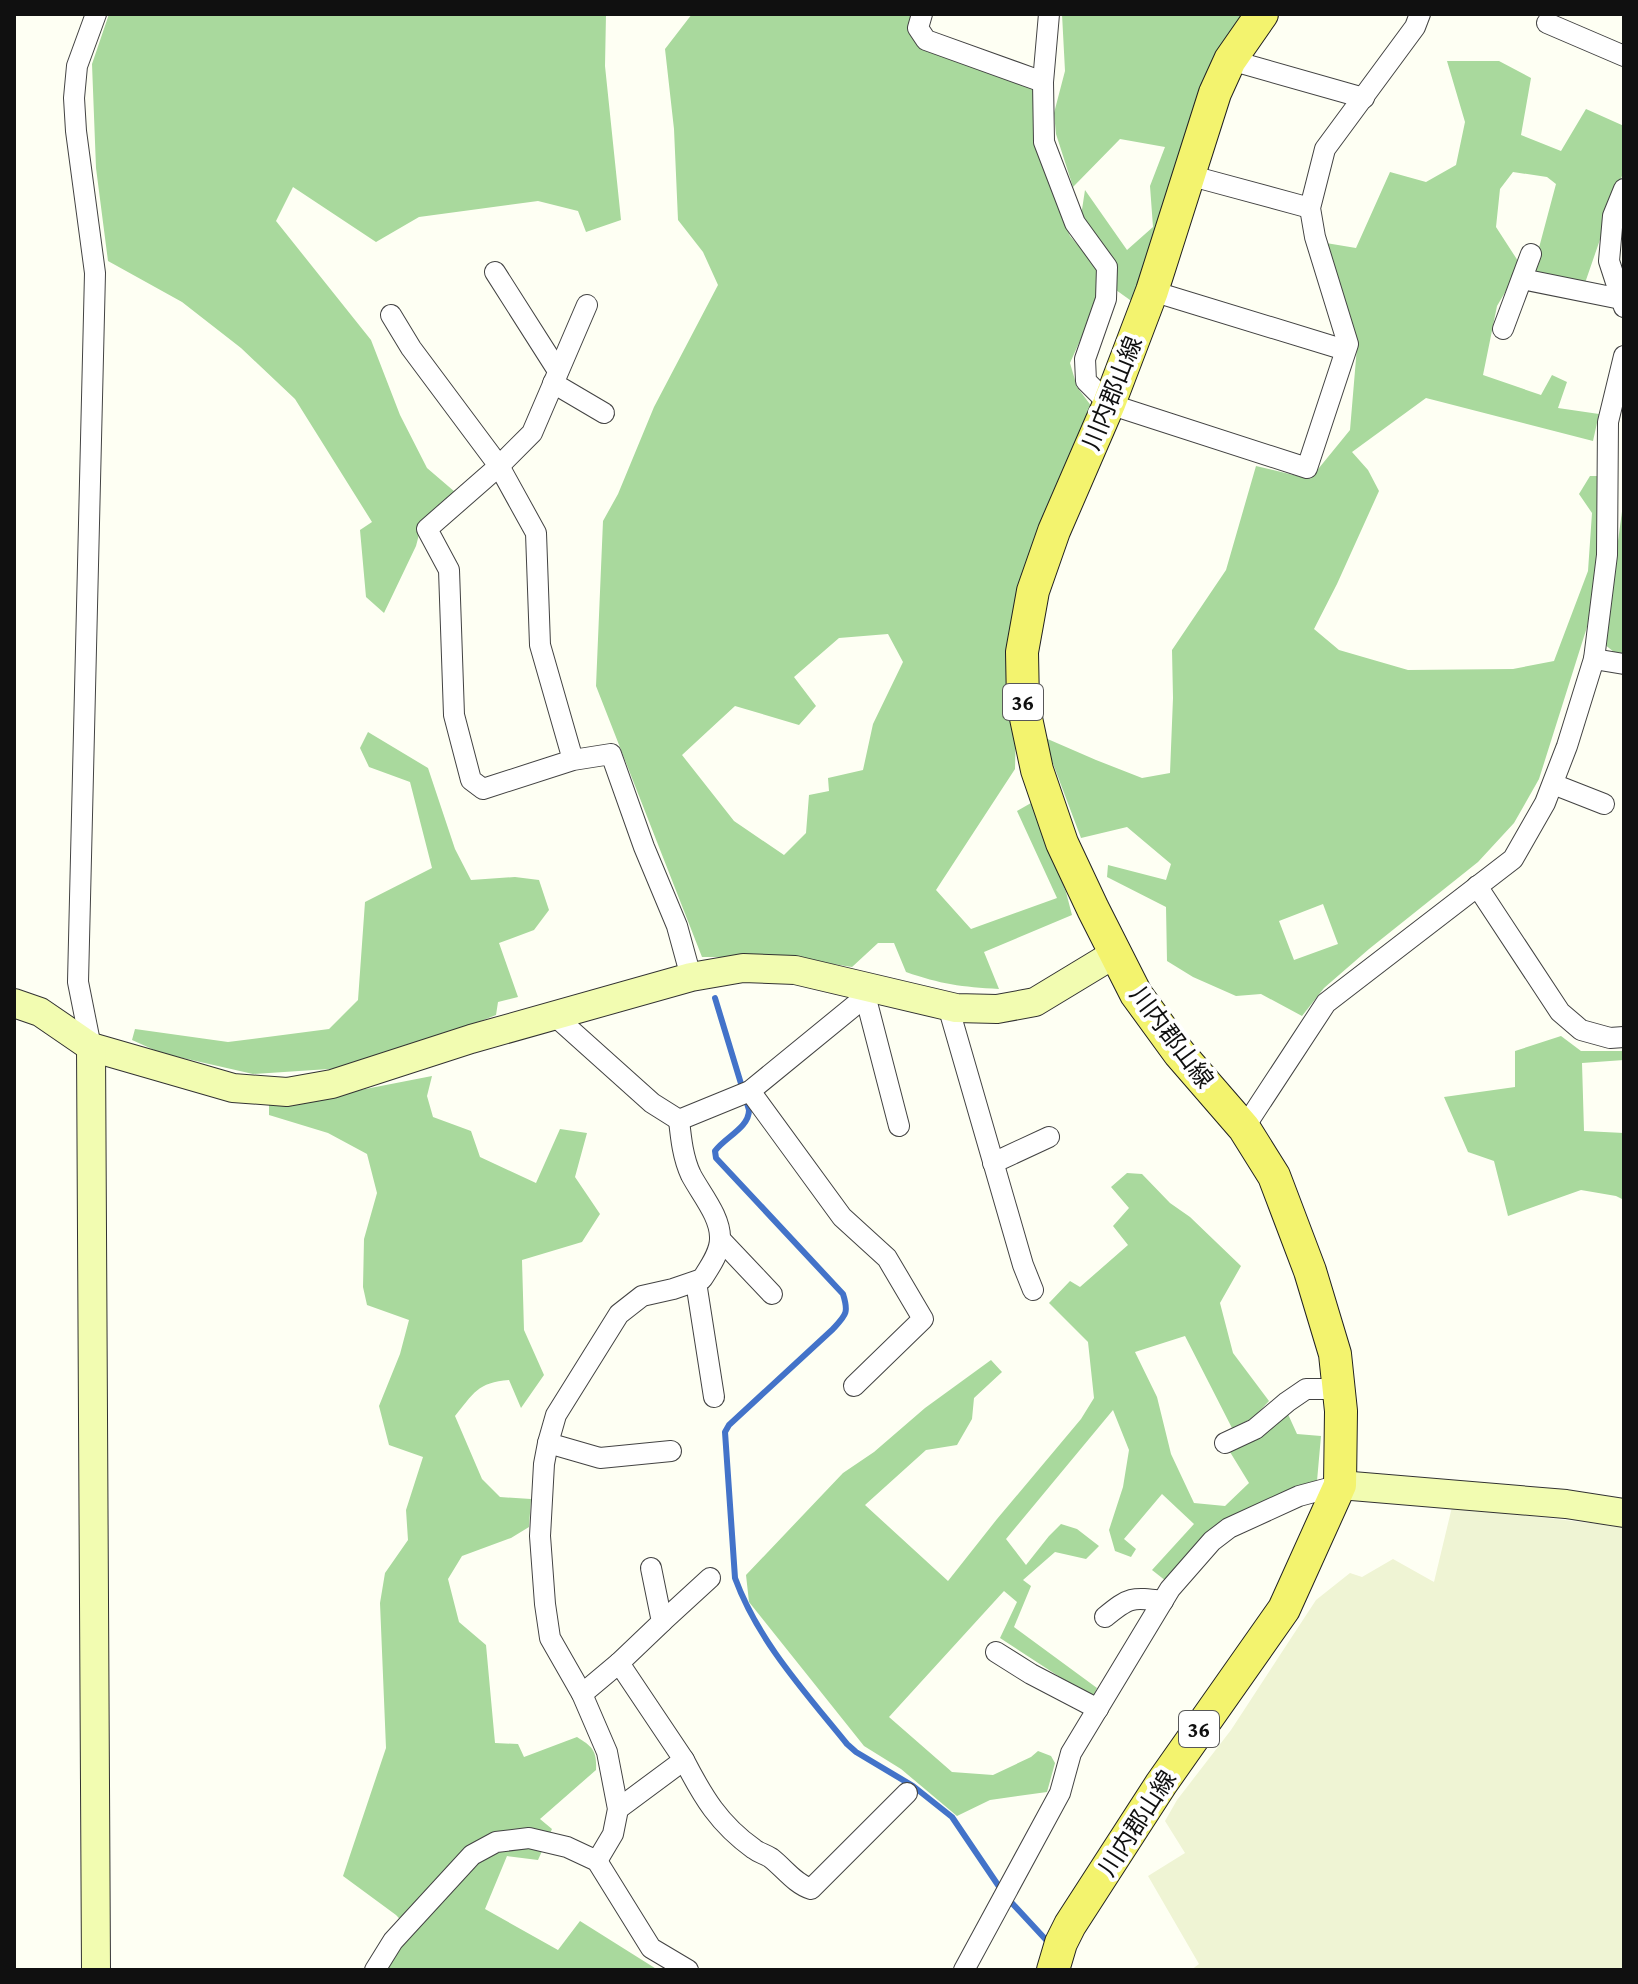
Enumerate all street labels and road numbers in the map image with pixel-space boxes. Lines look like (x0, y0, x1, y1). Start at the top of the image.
street label: 川内郡山線 (1077, 332, 1147, 454)
road number: 36 (1003, 684, 1043, 720)
street label: 川内郡山線 (1125, 981, 1219, 1093)
road number: 36 (1179, 1711, 1219, 1747)
street label: 川内郡山線 (1093, 1765, 1181, 1881)

